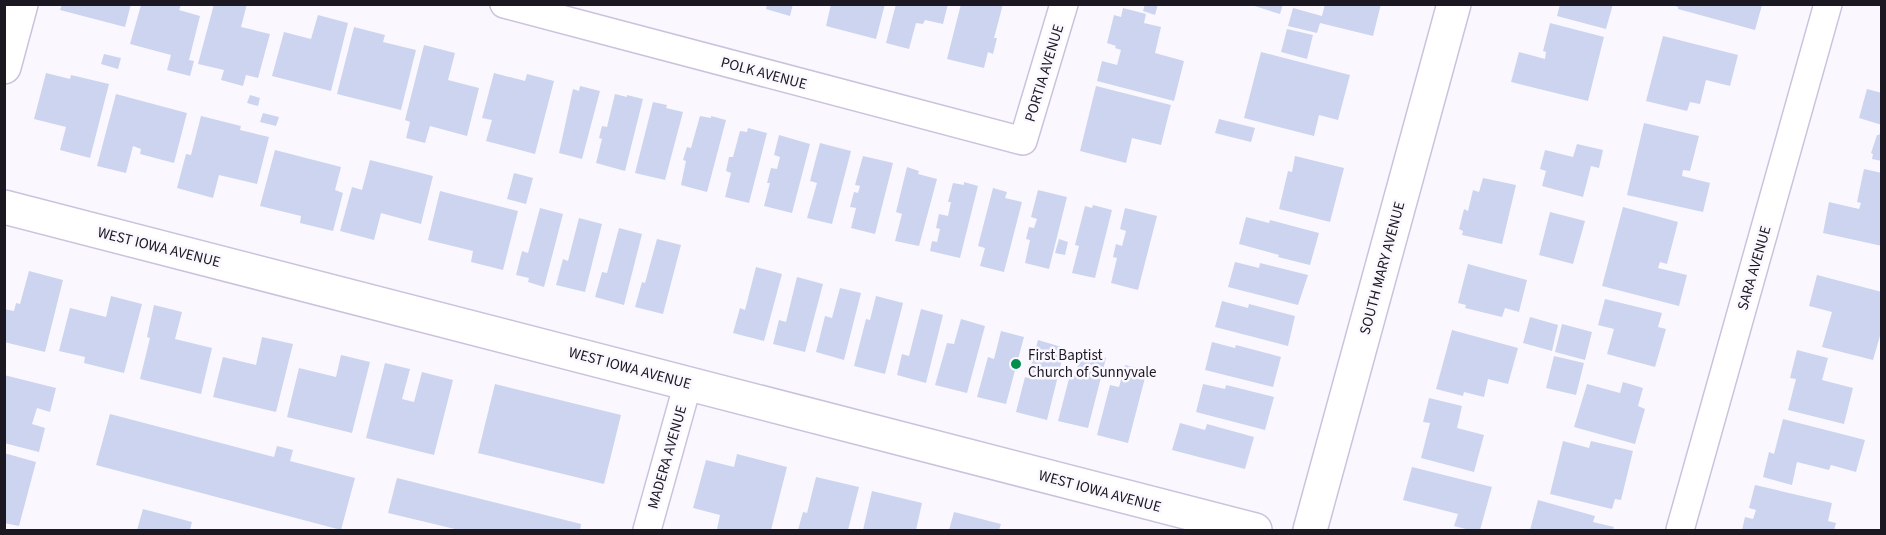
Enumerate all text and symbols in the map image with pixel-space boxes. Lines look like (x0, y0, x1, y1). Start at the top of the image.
street label: PORTIA AVENUE (1020, 22, 1069, 124)
street label: POLK AVENUE (719, 52, 809, 95)
street label: SOUTH MARY AVENUE (1355, 199, 1410, 337)
street label: WEST IOWA AVENUE (95, 222, 223, 273)
street label: SARA AVENUE (1732, 224, 1777, 313)
street label: WEST IOWA AVENUE (566, 342, 694, 395)
place label: First Baptist Church of Sunnyvale (1028, 345, 1157, 383)
marker: First Baptist Church of Sunnyvale (1009, 357, 1023, 371)
street label: MADERA AVENUE (643, 403, 692, 511)
street label: WEST IOWA AVENUE (1036, 465, 1164, 518)

